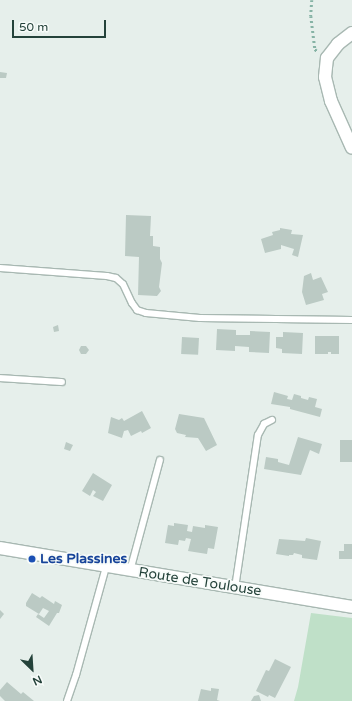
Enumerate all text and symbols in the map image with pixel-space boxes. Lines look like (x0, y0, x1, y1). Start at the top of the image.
scale bar (14, 12, 108, 38)
text: 50 m (19, 20, 48, 34)
place label: Les Plassines (40, 551, 127, 567)
marker: Les Plassines (27, 554, 37, 564)
street label: Route de Toulouse (137, 564, 263, 600)
north arrow (12, 649, 52, 689)
text: N (31, 673, 44, 688)

